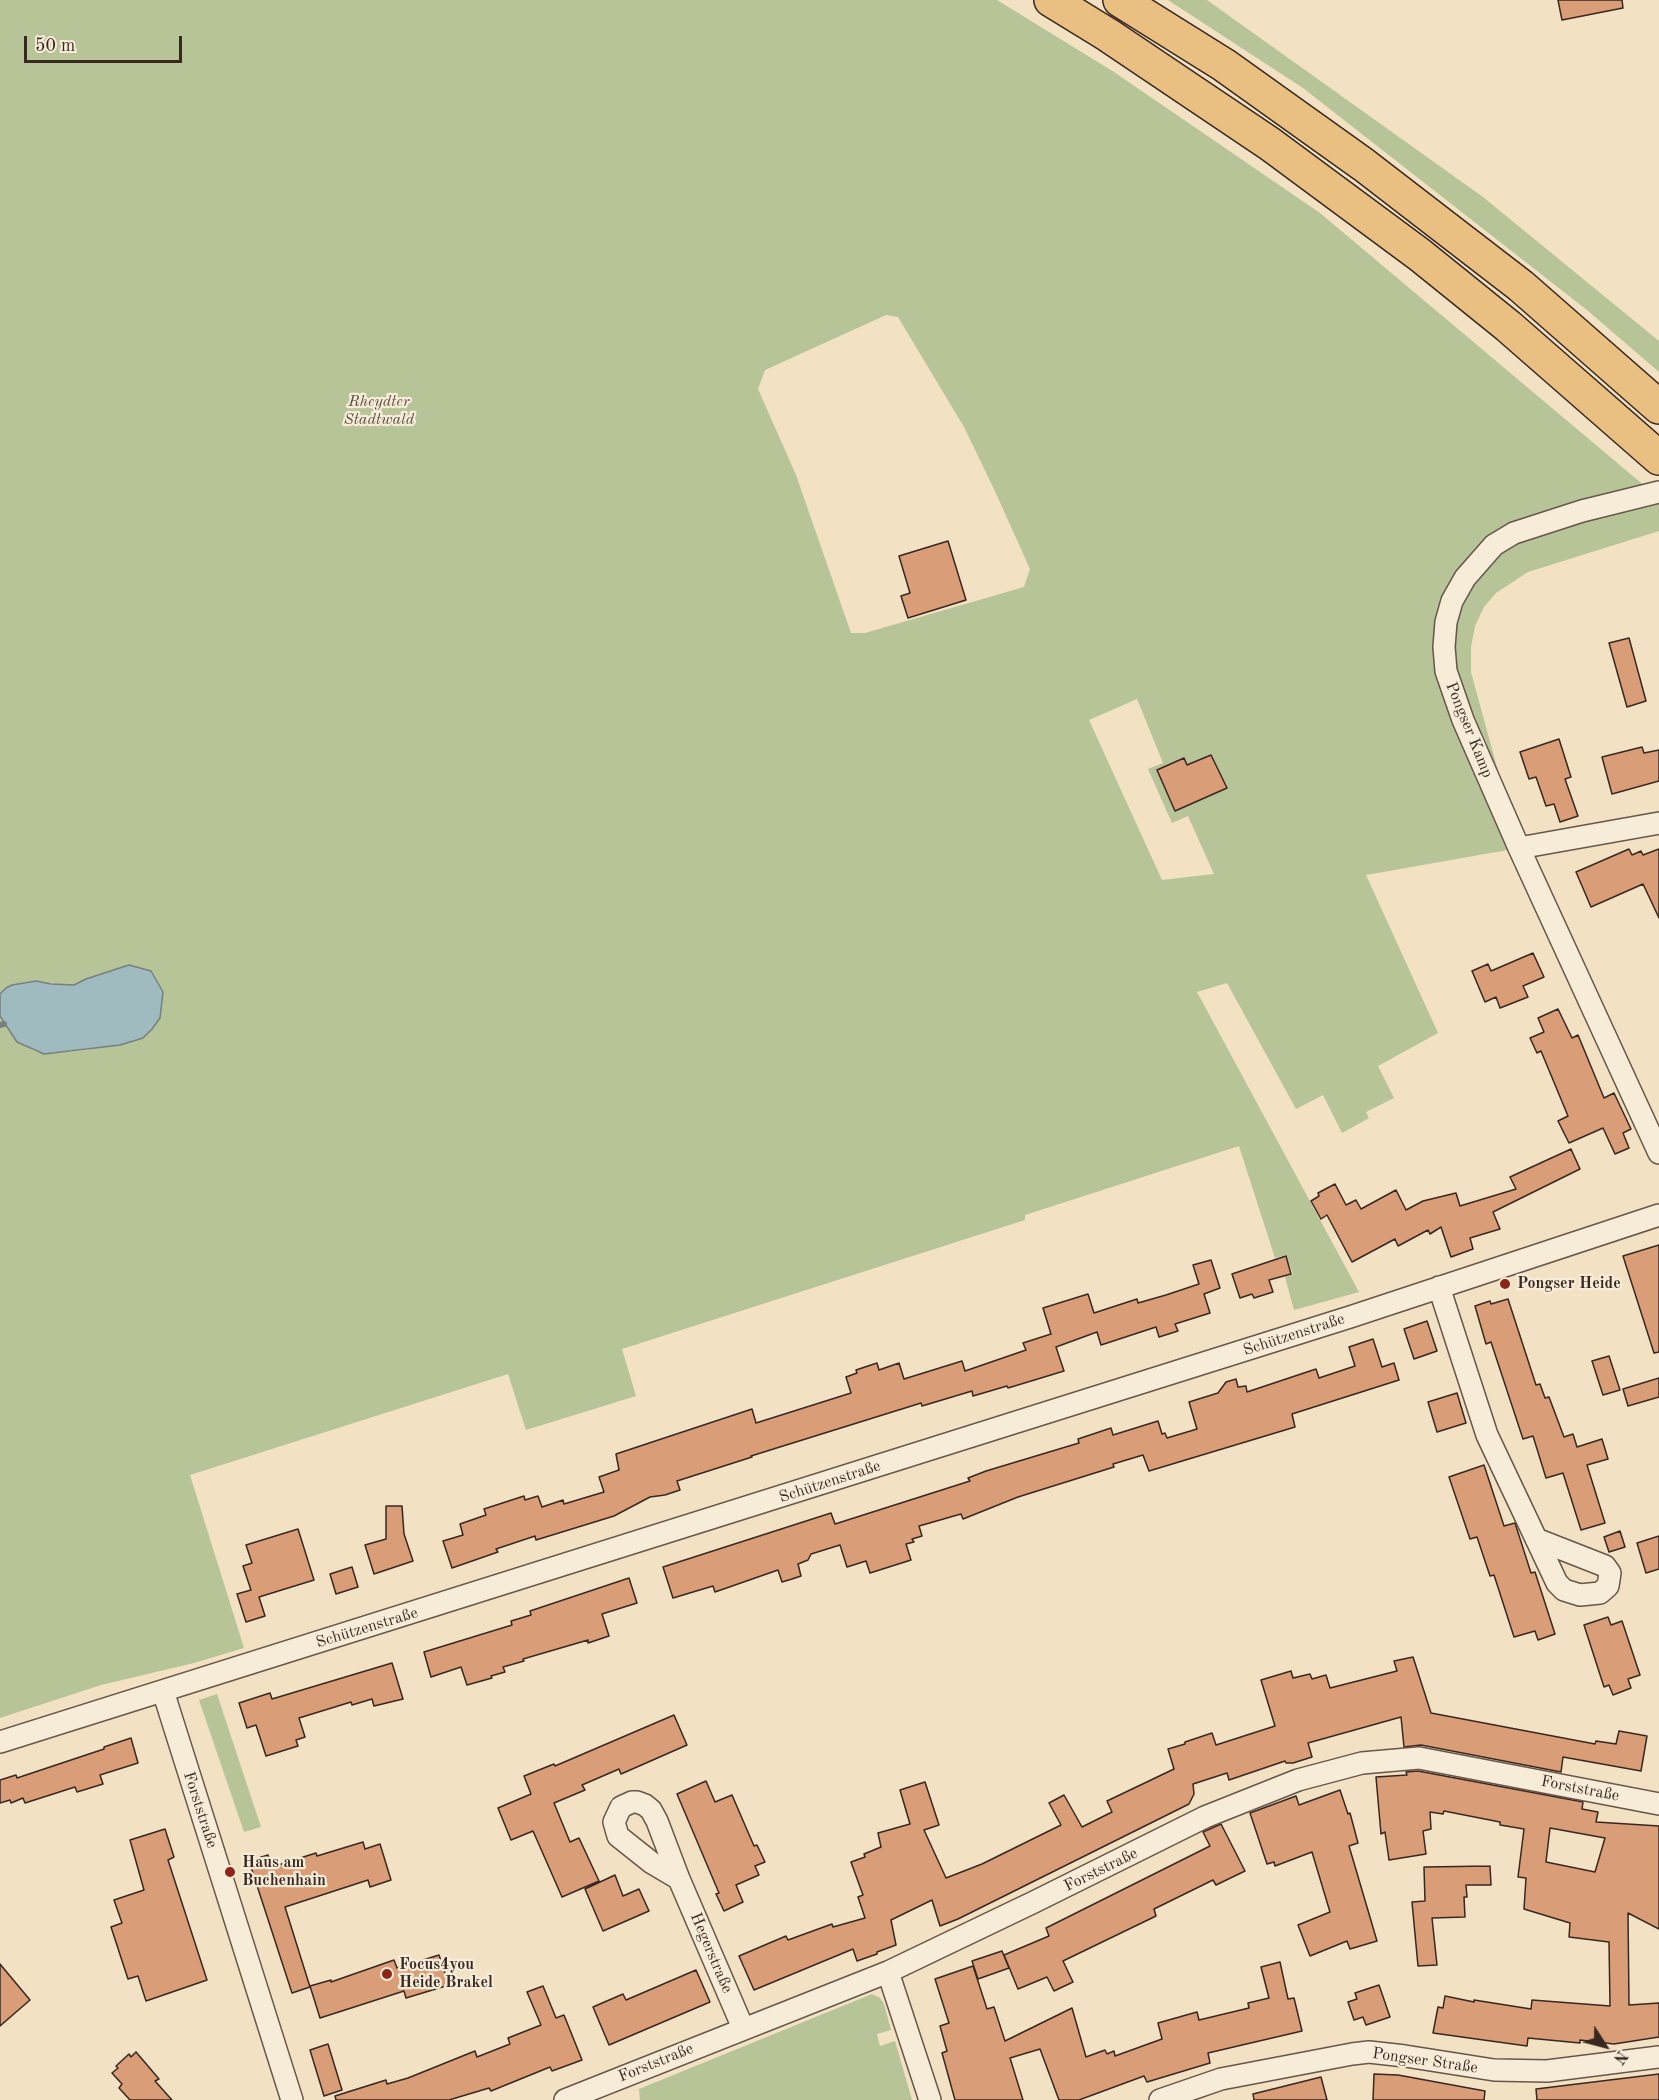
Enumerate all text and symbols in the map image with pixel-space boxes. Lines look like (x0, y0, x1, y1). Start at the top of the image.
scale bar (27, 24, 184, 62)
text: 50 m (35, 37, 75, 55)
park label: Rheydter Stadtwald (344, 392, 414, 430)
street label: Pongser Kamp (1441, 679, 1497, 781)
place label: Pongser Heide (1517, 1274, 1621, 1294)
marker: Pongser Heide (1498, 1277, 1512, 1291)
street label: Schützenstraße (1241, 1310, 1347, 1360)
street label: Schützenstraße (777, 1457, 883, 1507)
street label: Schützenstraße (314, 1603, 420, 1653)
street label: Forststraße (179, 1769, 221, 1851)
street label: Forststraße (1539, 1772, 1621, 1806)
street label: Forststraße (1061, 1844, 1141, 1896)
place label: Haus am Buchenhain (242, 1853, 326, 1891)
marker: Haus am Buchenhain (223, 1865, 237, 1879)
street label: Hegerstraße (685, 1910, 737, 1996)
place label: Focus4you Heide Brakel (399, 1955, 493, 1993)
marker: Focus4you Heide Brakel (380, 1967, 394, 1981)
north arrow (1575, 2016, 1635, 2076)
street label: Forststraße (616, 2039, 696, 2087)
street label: Pongser Straße (1371, 2044, 1479, 2078)
text: N (1609, 2047, 1630, 2066)

